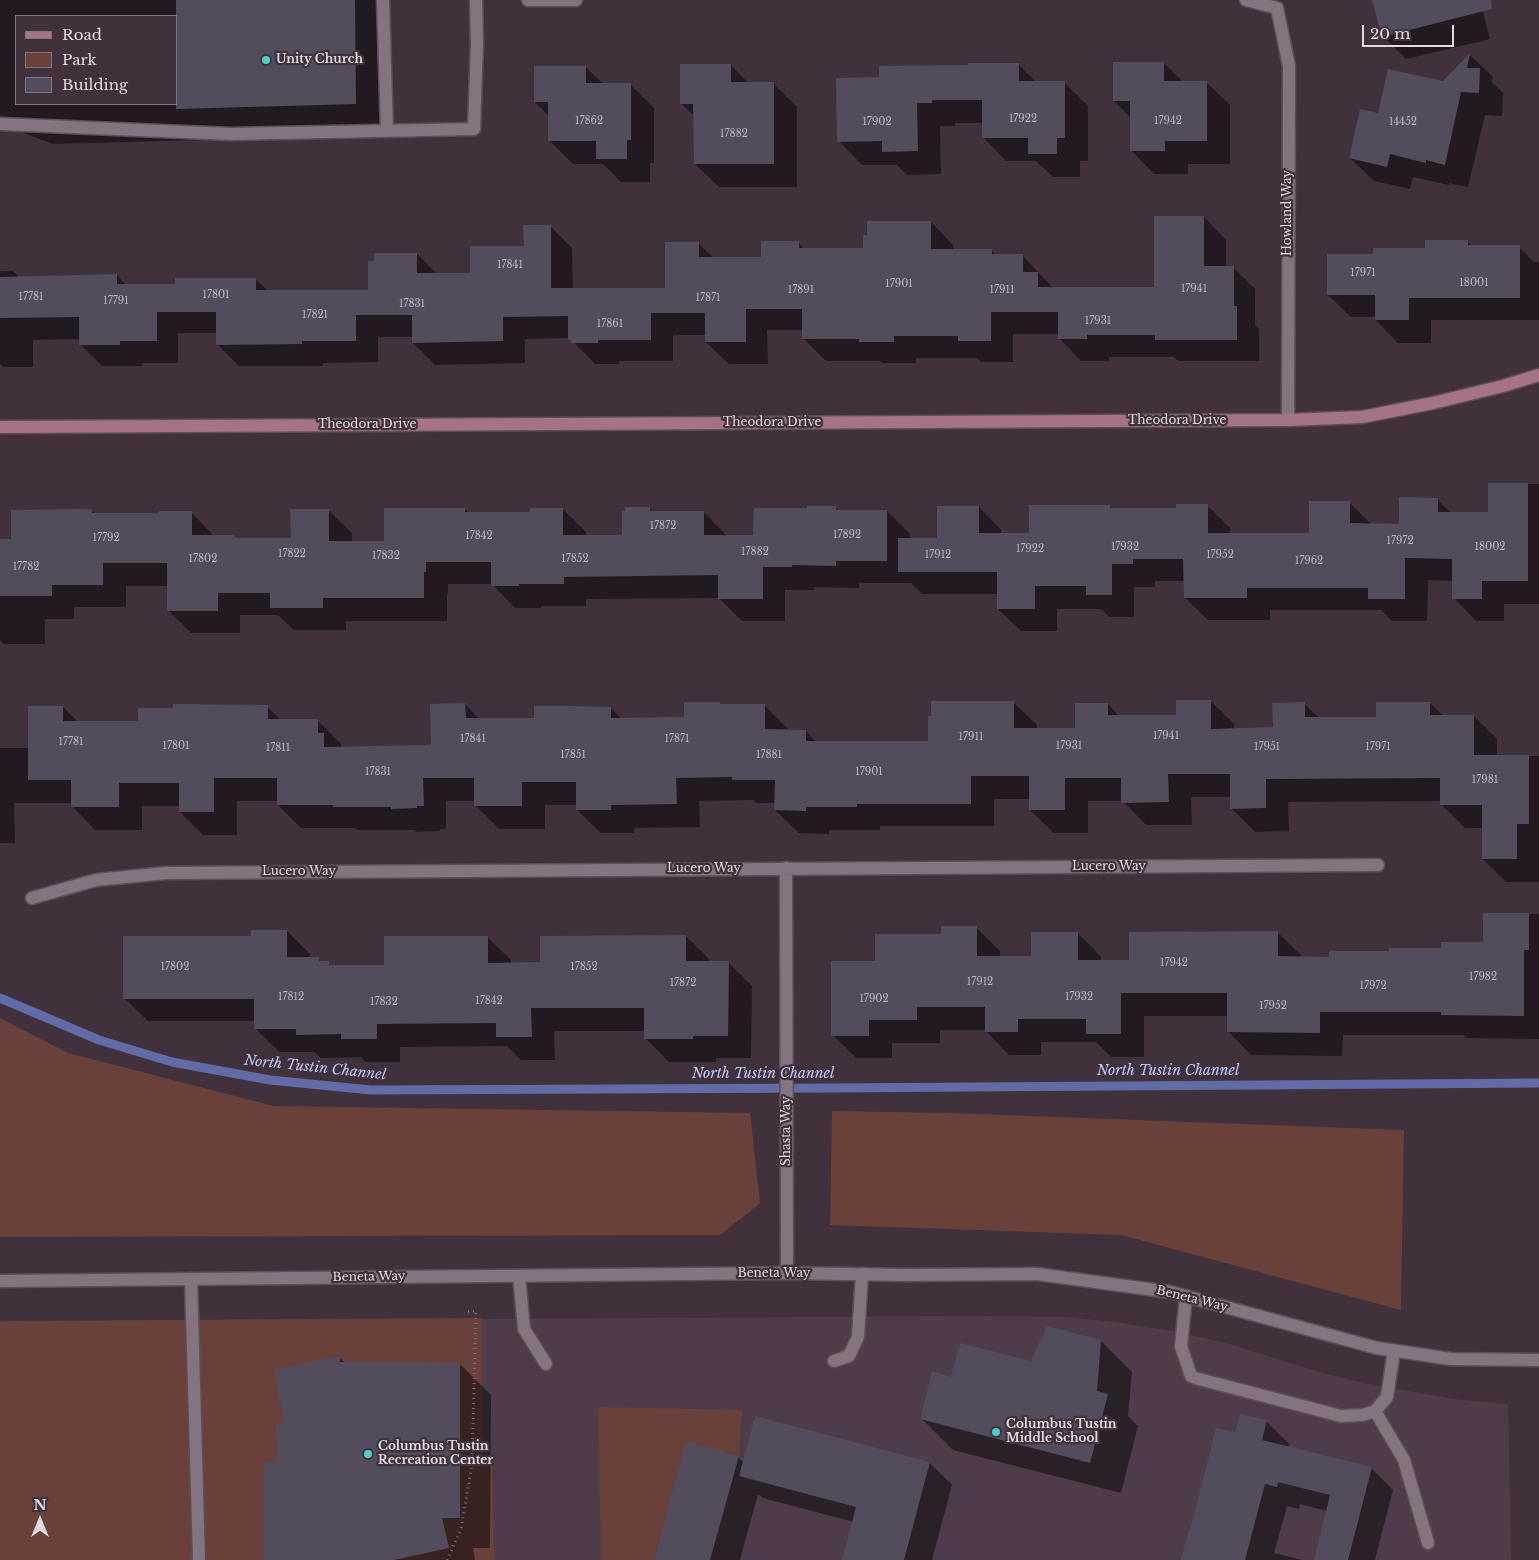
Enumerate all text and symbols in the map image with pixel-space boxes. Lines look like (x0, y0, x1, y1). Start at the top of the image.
legend (15, 15, 178, 105)
scale bar (1364, 15, 1456, 47)
text: 20 m (1370, 24, 1410, 43)
text: Road (62, 25, 102, 44)
text: Park (62, 50, 97, 69)
place label: Unity Church (276, 53, 363, 67)
marker: Unity Church (260, 54, 272, 66)
text: Building (62, 75, 128, 94)
house number: 17922 (1009, 113, 1037, 125)
house number: 17862 (575, 115, 603, 127)
house number: 17942 (1154, 115, 1182, 127)
house number: 17902 (862, 116, 892, 128)
house number: 14452 (1389, 116, 1417, 128)
house number: 17882 (720, 128, 748, 140)
street label: Howland Way (1281, 170, 1295, 256)
house number: 17841 (497, 259, 523, 271)
house number: 17971 (1350, 267, 1376, 279)
house number: 18001 (1459, 277, 1489, 289)
house number: 17901 (885, 278, 913, 290)
house number: 17941 (1181, 283, 1207, 295)
house number: 17891 (788, 284, 814, 296)
house number: 17911 (990, 284, 1014, 296)
house number: 17801 (202, 289, 230, 301)
house number: 17781 (18, 291, 44, 303)
house number: 17871 (695, 292, 721, 304)
house number: 17791 (103, 295, 129, 307)
house number: 17831 (399, 298, 425, 310)
house number: 17821 (302, 309, 328, 321)
house number: 17931 (1085, 315, 1111, 327)
house number: 17861 (597, 318, 623, 330)
street label: Theodora Drive (1128, 414, 1226, 428)
street label: Theodora Drive (723, 416, 821, 430)
street label: Theodora Drive (318, 418, 416, 432)
house number: 17872 (650, 520, 676, 532)
house number: 17892 (833, 529, 861, 541)
house number: 17842 (465, 530, 493, 542)
house number: 17792 (92, 532, 120, 544)
house number: 17972 (1386, 535, 1414, 547)
house number: 17932 (1111, 541, 1139, 553)
house number: 18002 (1475, 541, 1505, 553)
house number: 17922 (1016, 543, 1044, 555)
house number: 17882 (741, 546, 769, 558)
house number: 17822 (278, 548, 306, 560)
house number: 17912 (925, 549, 951, 561)
house number: 17952 (1206, 549, 1234, 561)
house number: 17832 (372, 550, 400, 562)
house number: 17802 (189, 553, 217, 565)
house number: 17852 (561, 553, 589, 565)
house number: 17962 (1295, 555, 1323, 567)
house number: 17782 (13, 561, 39, 573)
house number: 17941 (1153, 730, 1179, 742)
house number: 17911 (959, 731, 983, 743)
house number: 17841 (460, 733, 486, 745)
house number: 17871 (664, 733, 690, 745)
house number: 17781 (58, 736, 84, 748)
house number: 17801 (162, 740, 190, 752)
house number: 17931 (1056, 740, 1082, 752)
house number: 17951 (1254, 741, 1280, 753)
house number: 17971 (1365, 741, 1391, 753)
house number: 17811 (266, 742, 290, 754)
house number: 17851 (560, 749, 586, 761)
house number: 17881 (756, 749, 782, 761)
house number: 17831 (365, 766, 391, 778)
house number: 17901 (855, 766, 883, 778)
house number: 17981 (1472, 774, 1498, 786)
street label: Lucero Way (1072, 860, 1146, 874)
street label: Lucero Way (667, 862, 741, 876)
street label: Lucero Way (262, 865, 336, 879)
house number: 17942 (1160, 957, 1188, 969)
house number: 17802 (161, 961, 189, 973)
house number: 17852 (570, 961, 598, 973)
house number: 17982 (1469, 971, 1497, 983)
house number: 17912 (967, 976, 993, 988)
house number: 17872 (670, 977, 696, 989)
house number: 17972 (1359, 980, 1387, 992)
house number: 17812 (278, 991, 304, 1003)
house number: 17932 (1065, 991, 1093, 1003)
house number: 17902 (859, 993, 889, 1005)
house number: 17842 (475, 995, 503, 1007)
house number: 17832 (370, 996, 398, 1008)
house number: 17952 (1259, 1000, 1287, 1012)
water label: North Tustin Channel (243, 1052, 387, 1084)
water label: North Tustin Channel (1097, 1063, 1239, 1079)
water label: North Tustin Channel (692, 1066, 834, 1082)
street label: Shasta Way (780, 1096, 794, 1166)
street label: Beneta Way (738, 1267, 810, 1281)
street label: Beneta Way (332, 1269, 406, 1285)
street label: Beneta Way (1155, 1283, 1229, 1315)
place label: Columbus Tustin Middle School (1006, 1418, 1117, 1446)
marker: Columbus Tustin Middle School (990, 1426, 1002, 1438)
place label: Columbus Tustin Recreation Center (378, 1440, 493, 1468)
marker: Columbus Tustin Recreation Center (362, 1448, 374, 1460)
north arrow (15, 1495, 65, 1545)
text: N (33, 1496, 47, 1514)

